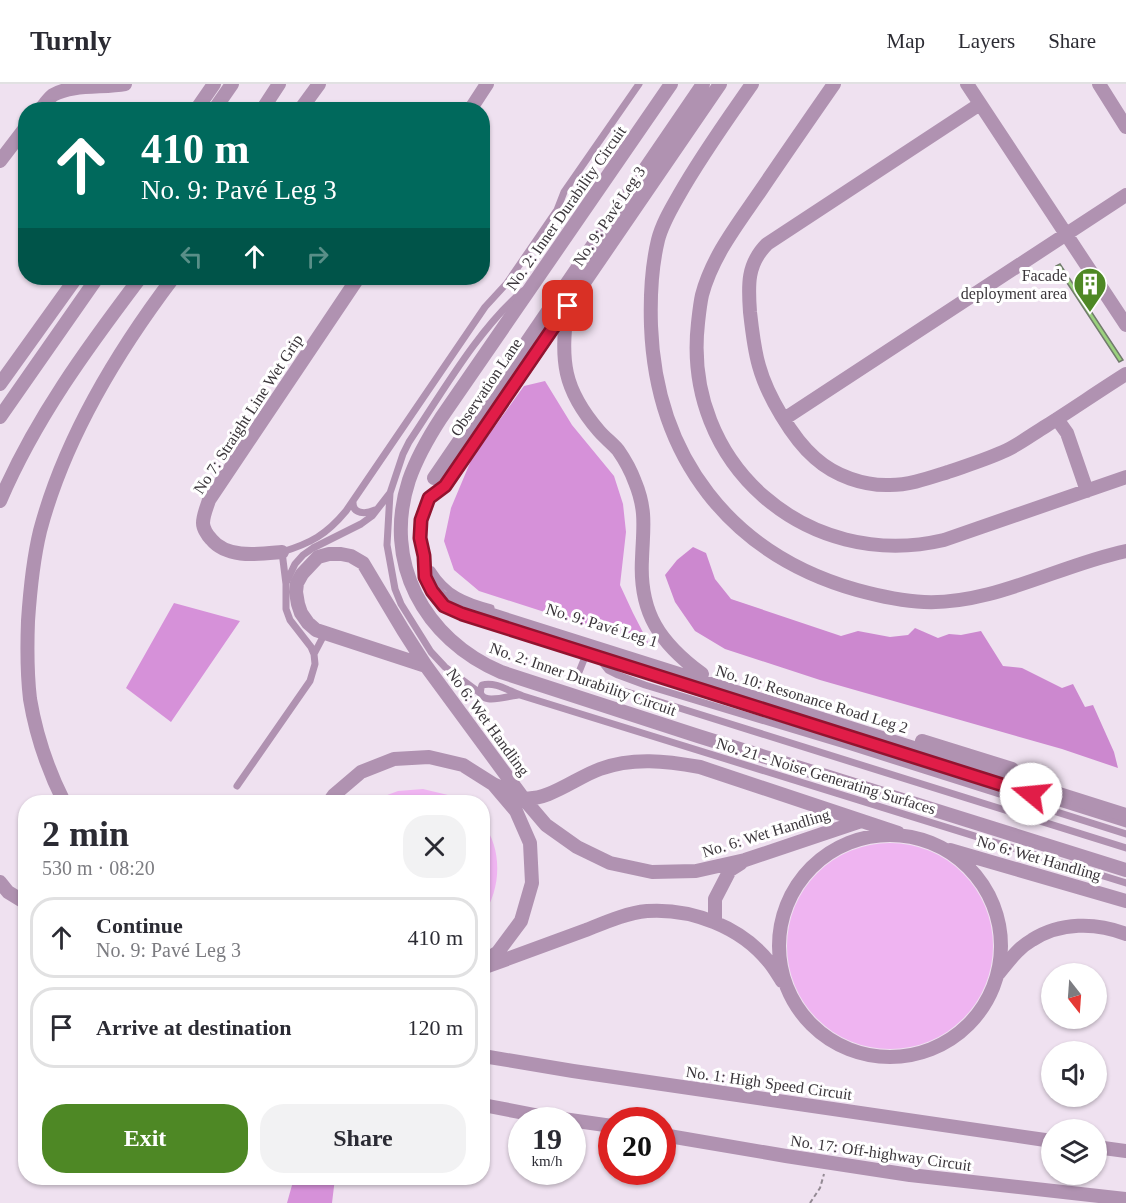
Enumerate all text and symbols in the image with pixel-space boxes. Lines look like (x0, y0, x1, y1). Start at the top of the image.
text: Turnly (30, 25, 111, 56)
text: Map (887, 29, 925, 53)
text: Layers (958, 29, 1015, 53)
text: Share (1048, 29, 1096, 53)
street label: No. 2: Inner Durability Circuit (503, 122, 630, 294)
icon: ahead (42, 126, 120, 204)
text: 410 m (141, 126, 250, 172)
street label: No. 9: Pavé Leg 3 (570, 163, 649, 269)
text: No. 9: Pavé Leg 3 (141, 175, 337, 205)
icon: left (175, 240, 208, 273)
icon: ahead (238, 240, 271, 273)
icon: right (301, 240, 334, 273)
building icon: Facade deployment area (1072, 266, 1108, 313)
place label: Facade deployment area (961, 267, 1067, 303)
pin (542, 280, 593, 331)
icon: arrive (551, 289, 584, 322)
street label: No 7: Straight Line Wet Grip (190, 331, 307, 497)
street label: Observation Lane (447, 335, 525, 439)
street label: No. 9: Pavé Leg 1 (544, 600, 660, 651)
street label: No. 2: Inner Durability Circuit (487, 639, 679, 720)
street label: No. 10: Resonance Road Leg 2 (714, 662, 910, 737)
street label: No 6: Wet Handling (443, 665, 533, 780)
street label: No. 21 - Noise Generating Surfaces (714, 734, 938, 818)
position arrow (999, 762, 1063, 826)
street label: No. 6: Wet Handling (700, 805, 832, 861)
text: 2 min (42, 814, 129, 854)
button: close (403, 815, 466, 878)
street label: No 6: Wet Handling (975, 832, 1103, 885)
text: 530 m · 08:20 (42, 857, 155, 879)
text: Continue (96, 913, 183, 938)
icon: ahead (45, 921, 78, 954)
text: 410 m (407, 925, 463, 950)
text: No. 9: Pavé Leg 3 (96, 939, 241, 961)
north arrow (1041, 963, 1107, 1029)
map controls (1041, 963, 1107, 1185)
icon: arrive (45, 1011, 78, 1044)
text: Arrive at destination (96, 1015, 292, 1040)
text: 120 m (407, 1015, 463, 1040)
button: sound (1041, 1041, 1107, 1107)
street label: No. 1: High Speed Circuit (685, 1063, 854, 1104)
button: Exit (42, 1104, 248, 1173)
button: Share (260, 1104, 466, 1173)
speed limit sign: 20 (598, 1107, 676, 1185)
button: layers (1041, 1119, 1107, 1185)
text: 19 (532, 1122, 562, 1155)
street label: No. 17: Off-highway Circuit (789, 1132, 973, 1175)
text: km/h (532, 1153, 562, 1169)

